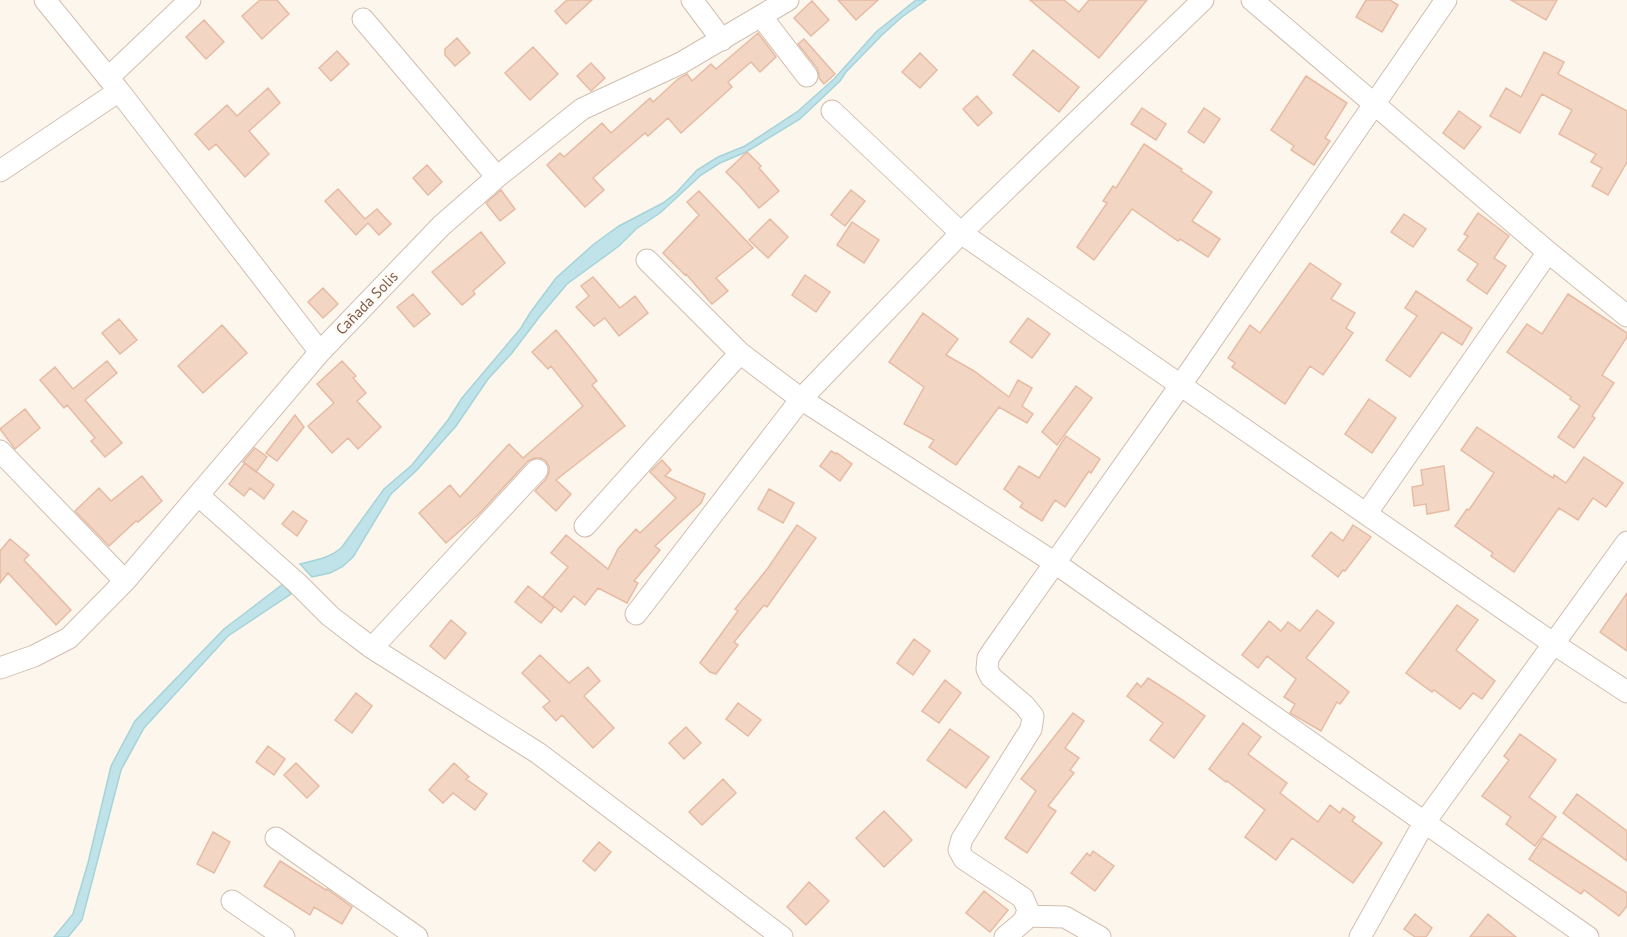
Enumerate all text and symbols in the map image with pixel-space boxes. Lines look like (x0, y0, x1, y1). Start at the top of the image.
street label: Cañada Solis (331, 267, 402, 339)

